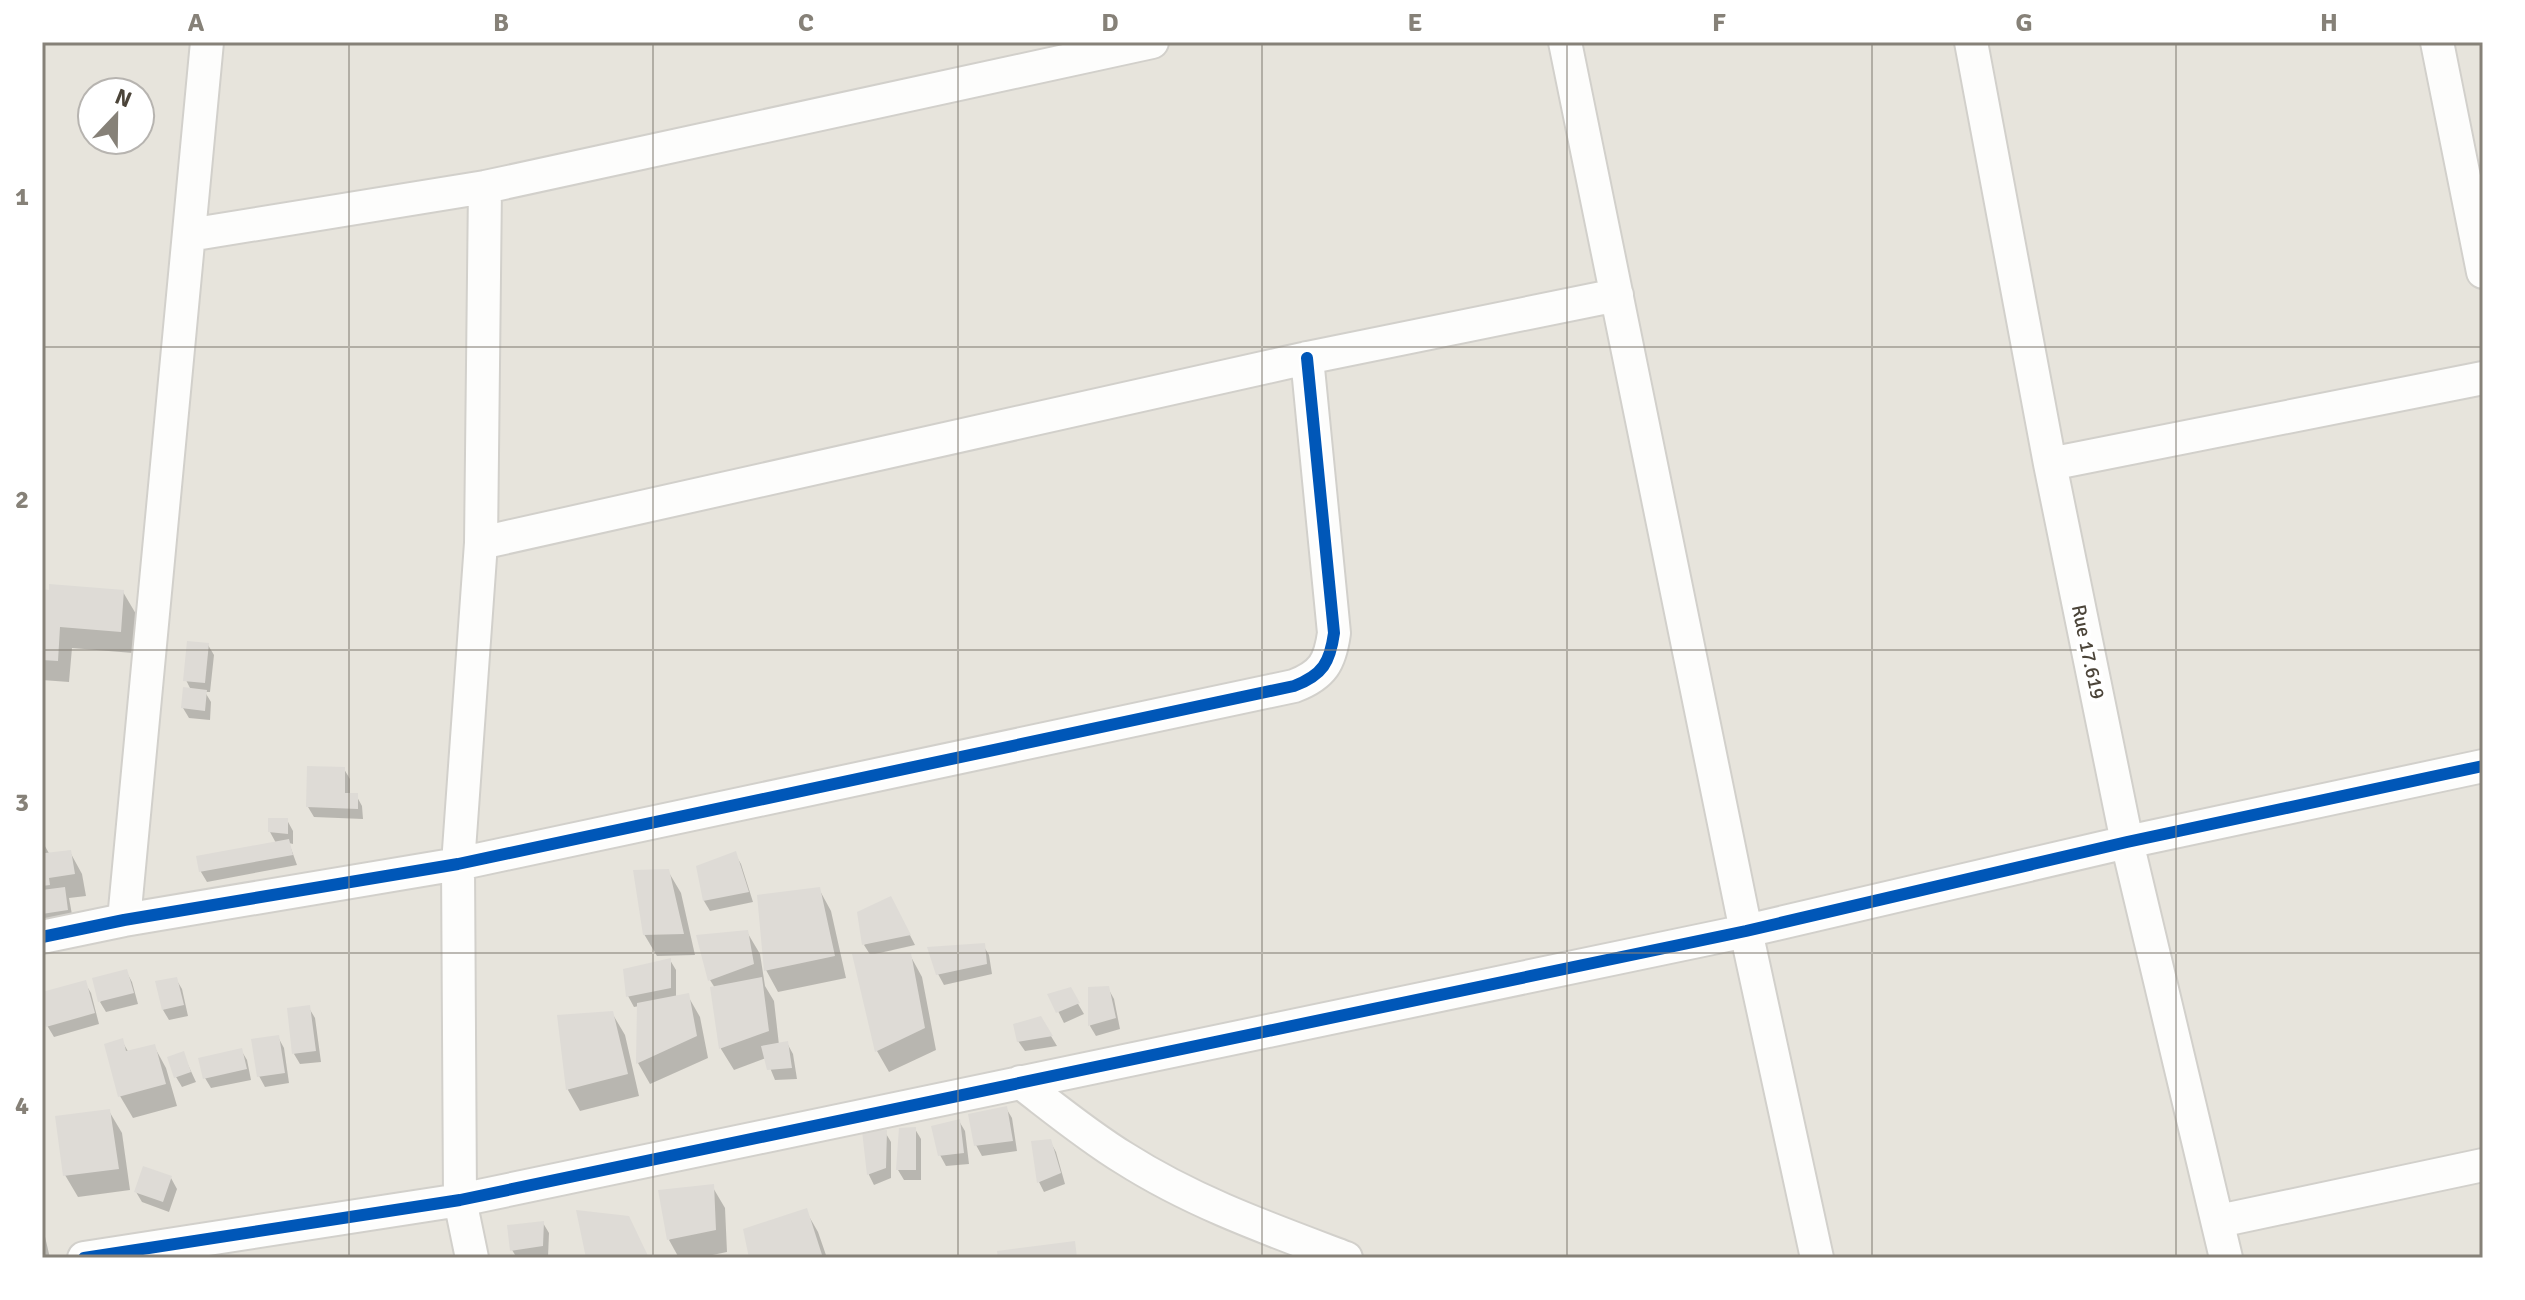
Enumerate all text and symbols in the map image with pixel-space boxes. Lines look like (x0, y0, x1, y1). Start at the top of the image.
text: A (188, 7, 205, 39)
text: B (493, 7, 509, 39)
text: C (798, 7, 814, 39)
text: D (1101, 7, 1119, 39)
text: E (1408, 7, 1422, 39)
text: F (1712, 7, 1726, 39)
text: G (2015, 7, 2033, 39)
text: H (2320, 7, 2338, 39)
north arrow (76, 76, 156, 156)
text: N (111, 83, 135, 113)
text: 1 (15, 181, 29, 213)
text: 2 (15, 484, 29, 516)
street label: Rue 17.619 (2066, 602, 2110, 702)
text: 3 (15, 787, 29, 819)
text: 4 (15, 1090, 29, 1122)

